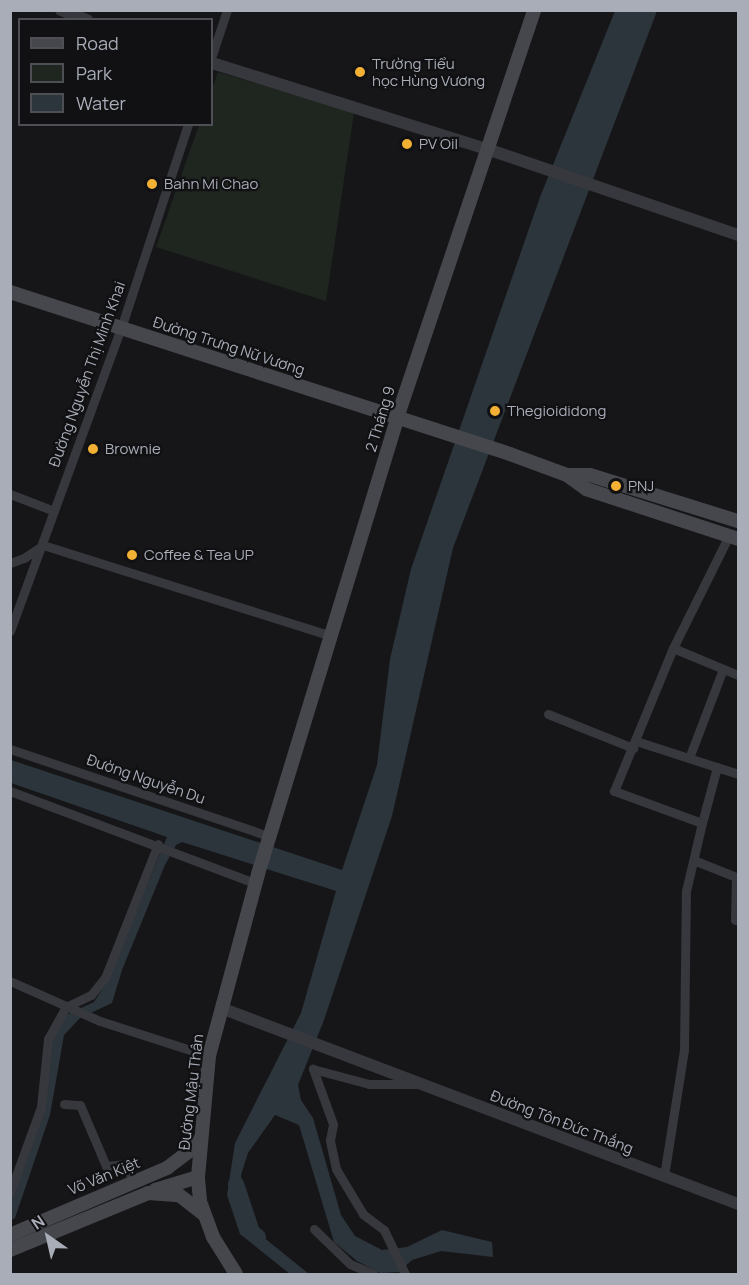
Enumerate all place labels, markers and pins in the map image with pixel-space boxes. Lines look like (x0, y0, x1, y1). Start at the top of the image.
place label: Trường Tiểu học Hùng Vương (372, 54, 485, 89)
marker: Trường Tiểu học Hùng Vương (353, 65, 367, 79)
place label: PV Oil (419, 135, 458, 153)
marker: PV Oil (400, 137, 414, 151)
place label: Bahn Mi Chao (164, 175, 258, 193)
marker: Bahn Mi Chao (145, 177, 159, 191)
place label: Thegioididong (507, 402, 606, 420)
marker: Thegioididong (488, 404, 502, 418)
place label: Brownie (105, 440, 161, 458)
marker: Brownie (86, 442, 100, 456)
place label: PNJ (628, 477, 654, 495)
marker: PNJ (609, 479, 623, 493)
place label: Coffee & Tea UP (144, 546, 254, 564)
marker: Coffee & Tea UP (125, 548, 139, 562)

